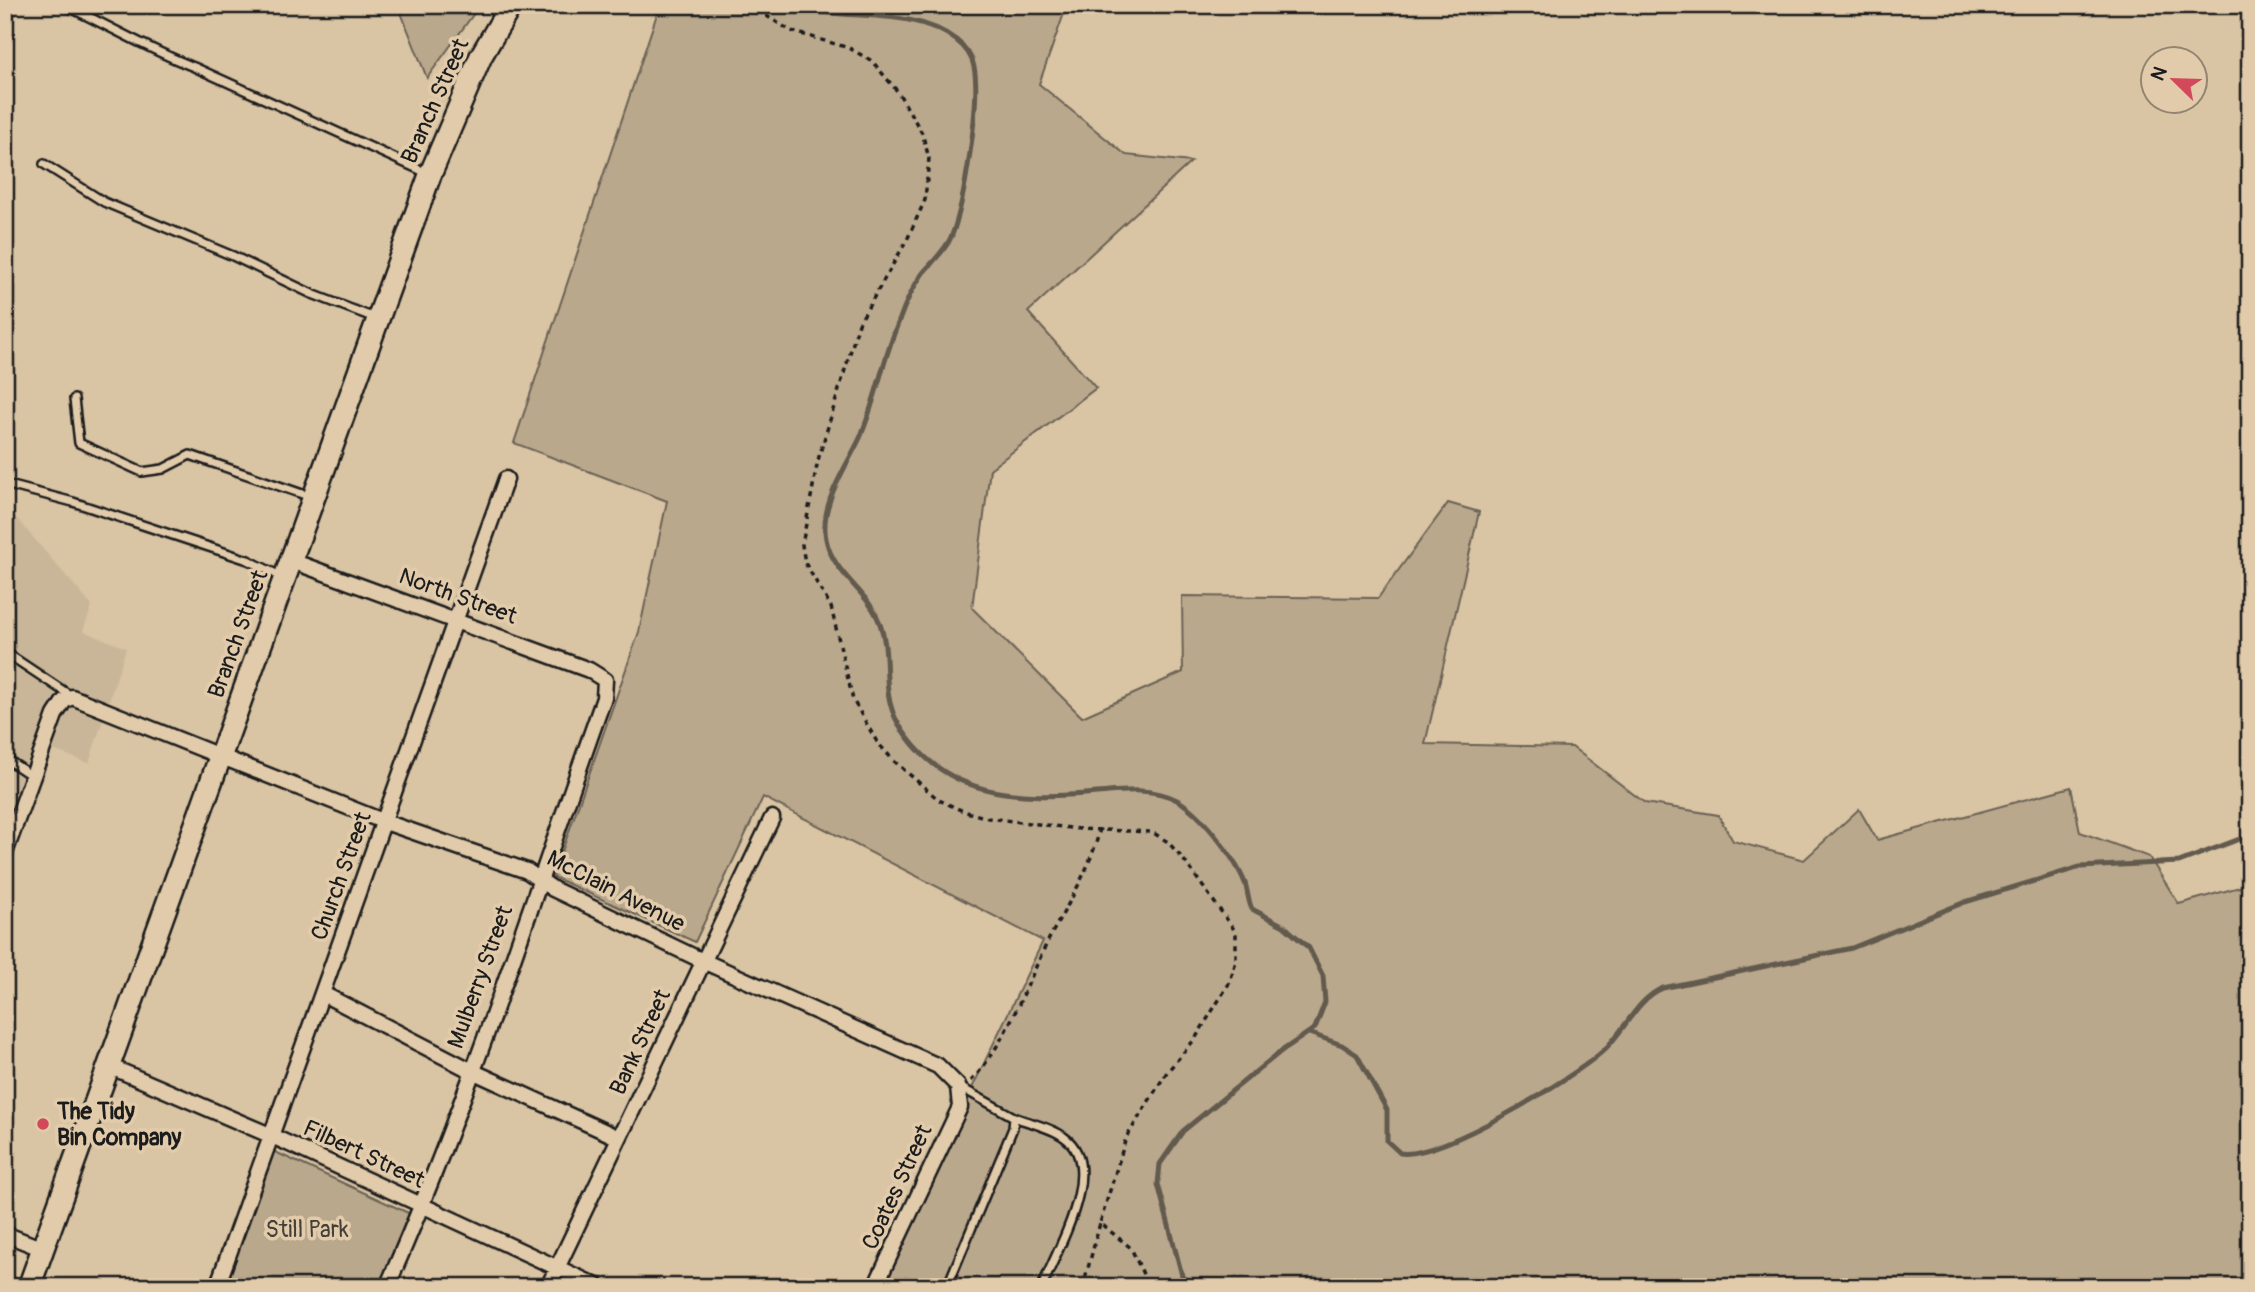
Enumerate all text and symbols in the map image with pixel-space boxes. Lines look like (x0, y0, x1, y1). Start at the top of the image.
street label: Branch Street (394, 33, 476, 168)
north arrow (2140, 46, 2210, 116)
text: N (2146, 63, 2173, 84)
street label: North Street (395, 561, 522, 631)
street label: Branch Street (201, 565, 275, 702)
street label: Church Street (304, 807, 378, 944)
street label: McClain Avenue (542, 844, 691, 939)
street label: Mulberry Street (441, 901, 519, 1052)
street label: Bank Street (603, 984, 677, 1099)
place label: The Tidy Bin Company (56, 1097, 182, 1152)
street label: Filbert Street (299, 1113, 430, 1195)
marker: The Tidy Bin Company (35, 1116, 51, 1132)
street label: Coates Street (855, 1119, 939, 1254)
park label: Still Park (266, 1215, 349, 1244)

